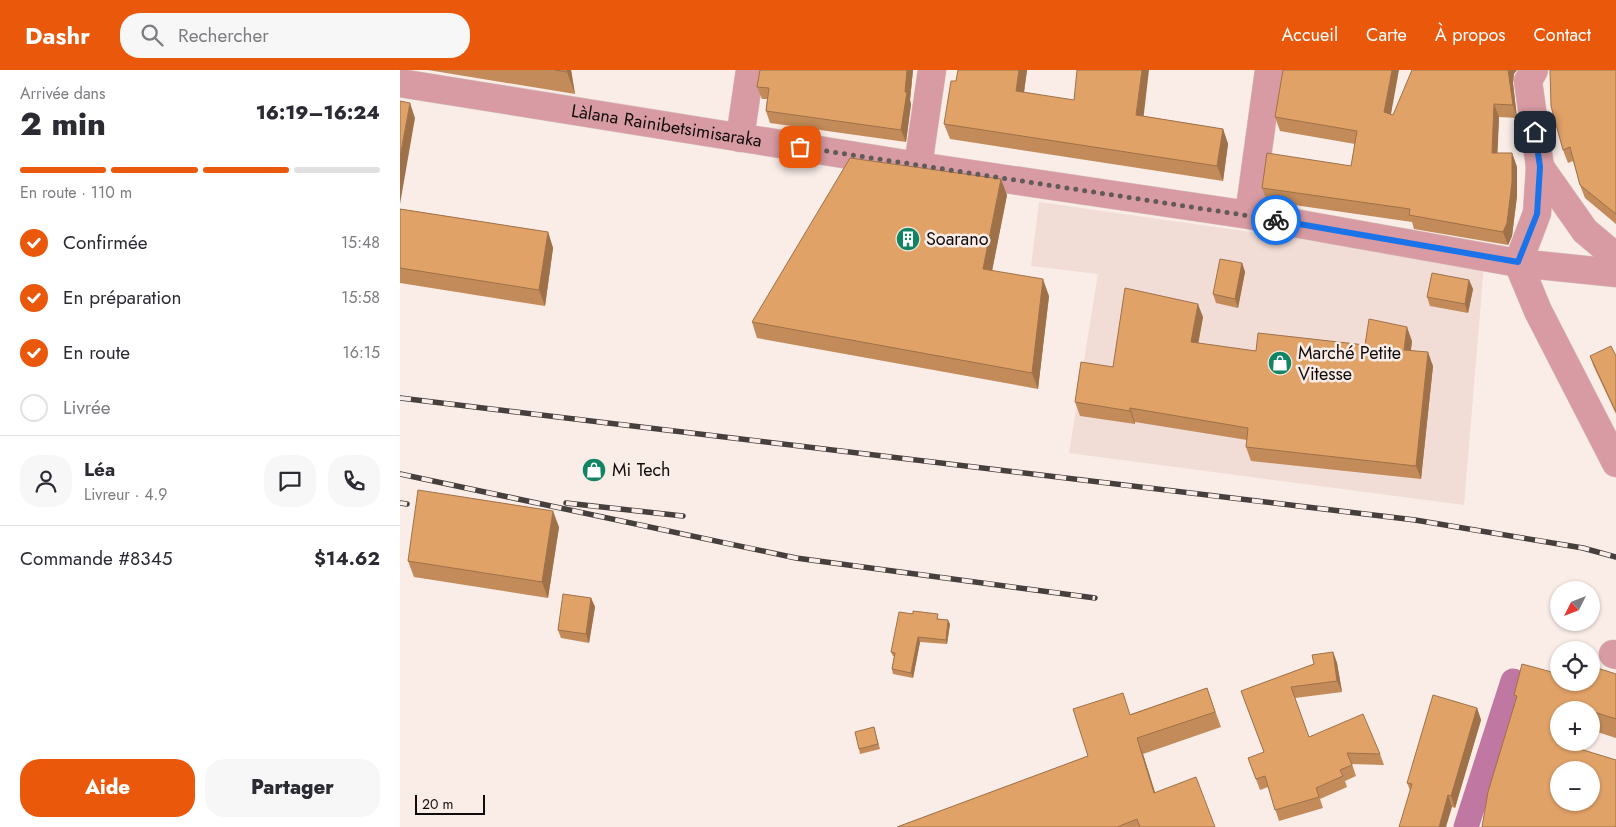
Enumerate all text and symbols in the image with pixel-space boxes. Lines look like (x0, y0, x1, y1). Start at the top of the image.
search box (120, 13, 470, 58)
text: Dashr (25, 18, 90, 53)
icon: search (138, 21, 166, 49)
text: Rechercher (178, 22, 269, 49)
text: Accueil (1281, 22, 1338, 48)
text: Carte (1366, 22, 1407, 48)
text: À propos (1435, 22, 1505, 48)
text: Contact (1533, 22, 1591, 48)
text: Arrivée dans (20, 82, 105, 105)
street label: Làlana Rainibetsimisaraka (569, 98, 764, 154)
text: 16:19–16:24 (256, 99, 380, 126)
text: 2 min (20, 101, 106, 147)
pin (1514, 111, 1556, 153)
icon: home (1521, 118, 1549, 146)
pin (779, 126, 821, 168)
icon: bag (786, 133, 814, 161)
text: En route · 110 m (20, 181, 132, 204)
courier (1251, 195, 1301, 245)
icon: bike (1262, 206, 1290, 234)
building icon: Soarano (895, 226, 921, 252)
place label: Soarano (926, 226, 989, 252)
icon: check (20, 229, 48, 257)
text: Confirmée (63, 229, 148, 256)
text: 15:48 (341, 231, 380, 254)
icon: check (20, 284, 48, 312)
text: En préparation (63, 284, 181, 311)
text: 15:58 (341, 286, 380, 309)
icon: check (20, 339, 48, 367)
text: En route (63, 339, 130, 366)
place label: Marché Petite Vitesse (1298, 340, 1401, 387)
text: 16:15 (343, 341, 380, 364)
shop icon: Marché Petite Vitesse (1267, 350, 1293, 376)
text: Livrée (63, 394, 111, 421)
button: person (20, 455, 72, 507)
button: chat (264, 455, 316, 507)
button: phone (328, 455, 380, 507)
text: Léa (84, 456, 115, 483)
shop icon: Mi Tech (581, 457, 607, 483)
place label: Mi Tech (612, 457, 671, 483)
text: Livreur · 4.9 (84, 483, 168, 506)
text: Commande #8345 (20, 545, 173, 572)
text: $14.62 (314, 545, 380, 572)
north arrow (1550, 581, 1600, 631)
map controls (1550, 581, 1600, 811)
button: locate (1550, 641, 1600, 691)
button: + (1550, 701, 1600, 751)
button: Aide (20, 759, 195, 817)
button: Partager (205, 759, 380, 817)
button: − (1550, 761, 1600, 811)
scale bar (415, 792, 485, 815)
text: 20 m (422, 794, 454, 814)

